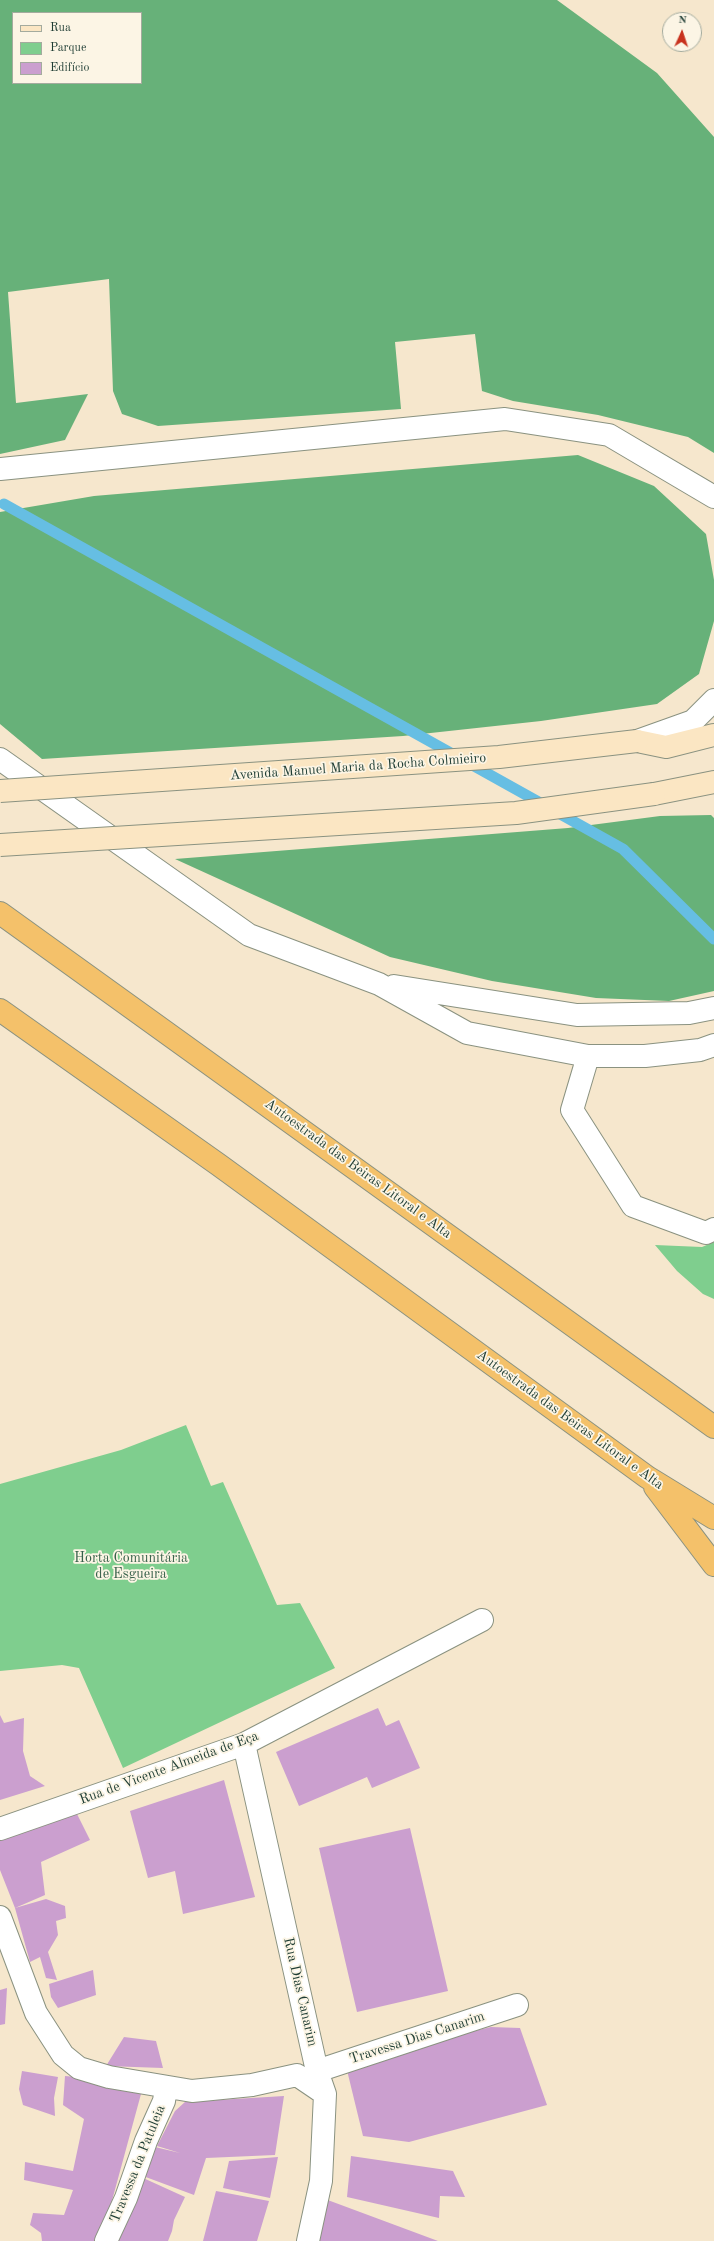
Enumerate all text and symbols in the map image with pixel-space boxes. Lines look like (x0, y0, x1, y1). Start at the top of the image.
legend (12, 12, 142, 84)
north arrow (662, 12, 702, 52)
text: N (678, 15, 687, 26)
text: Rua (50, 22, 71, 34)
text: Parque (50, 42, 86, 54)
text: Edifício (50, 62, 89, 74)
street label: Avenida Manuel Maria da Rocha Colmieiro (229, 750, 487, 784)
street label: Autoestrada das Beiras Litoral e Alta (261, 1095, 455, 1243)
street label: Autoestrada das Beiras Litoral e Alta (473, 1346, 667, 1494)
park label: Horta Comunitária de Esgueira (74, 1550, 188, 1582)
street label: Rua de Vicente Almeida de Eça (77, 1728, 261, 1808)
street label: Rua Dias Canarim (279, 1936, 321, 2048)
street label: Travessa Dias Canarim (347, 2008, 487, 2068)
street label: Travessa da Patuleia (107, 2103, 169, 2225)

